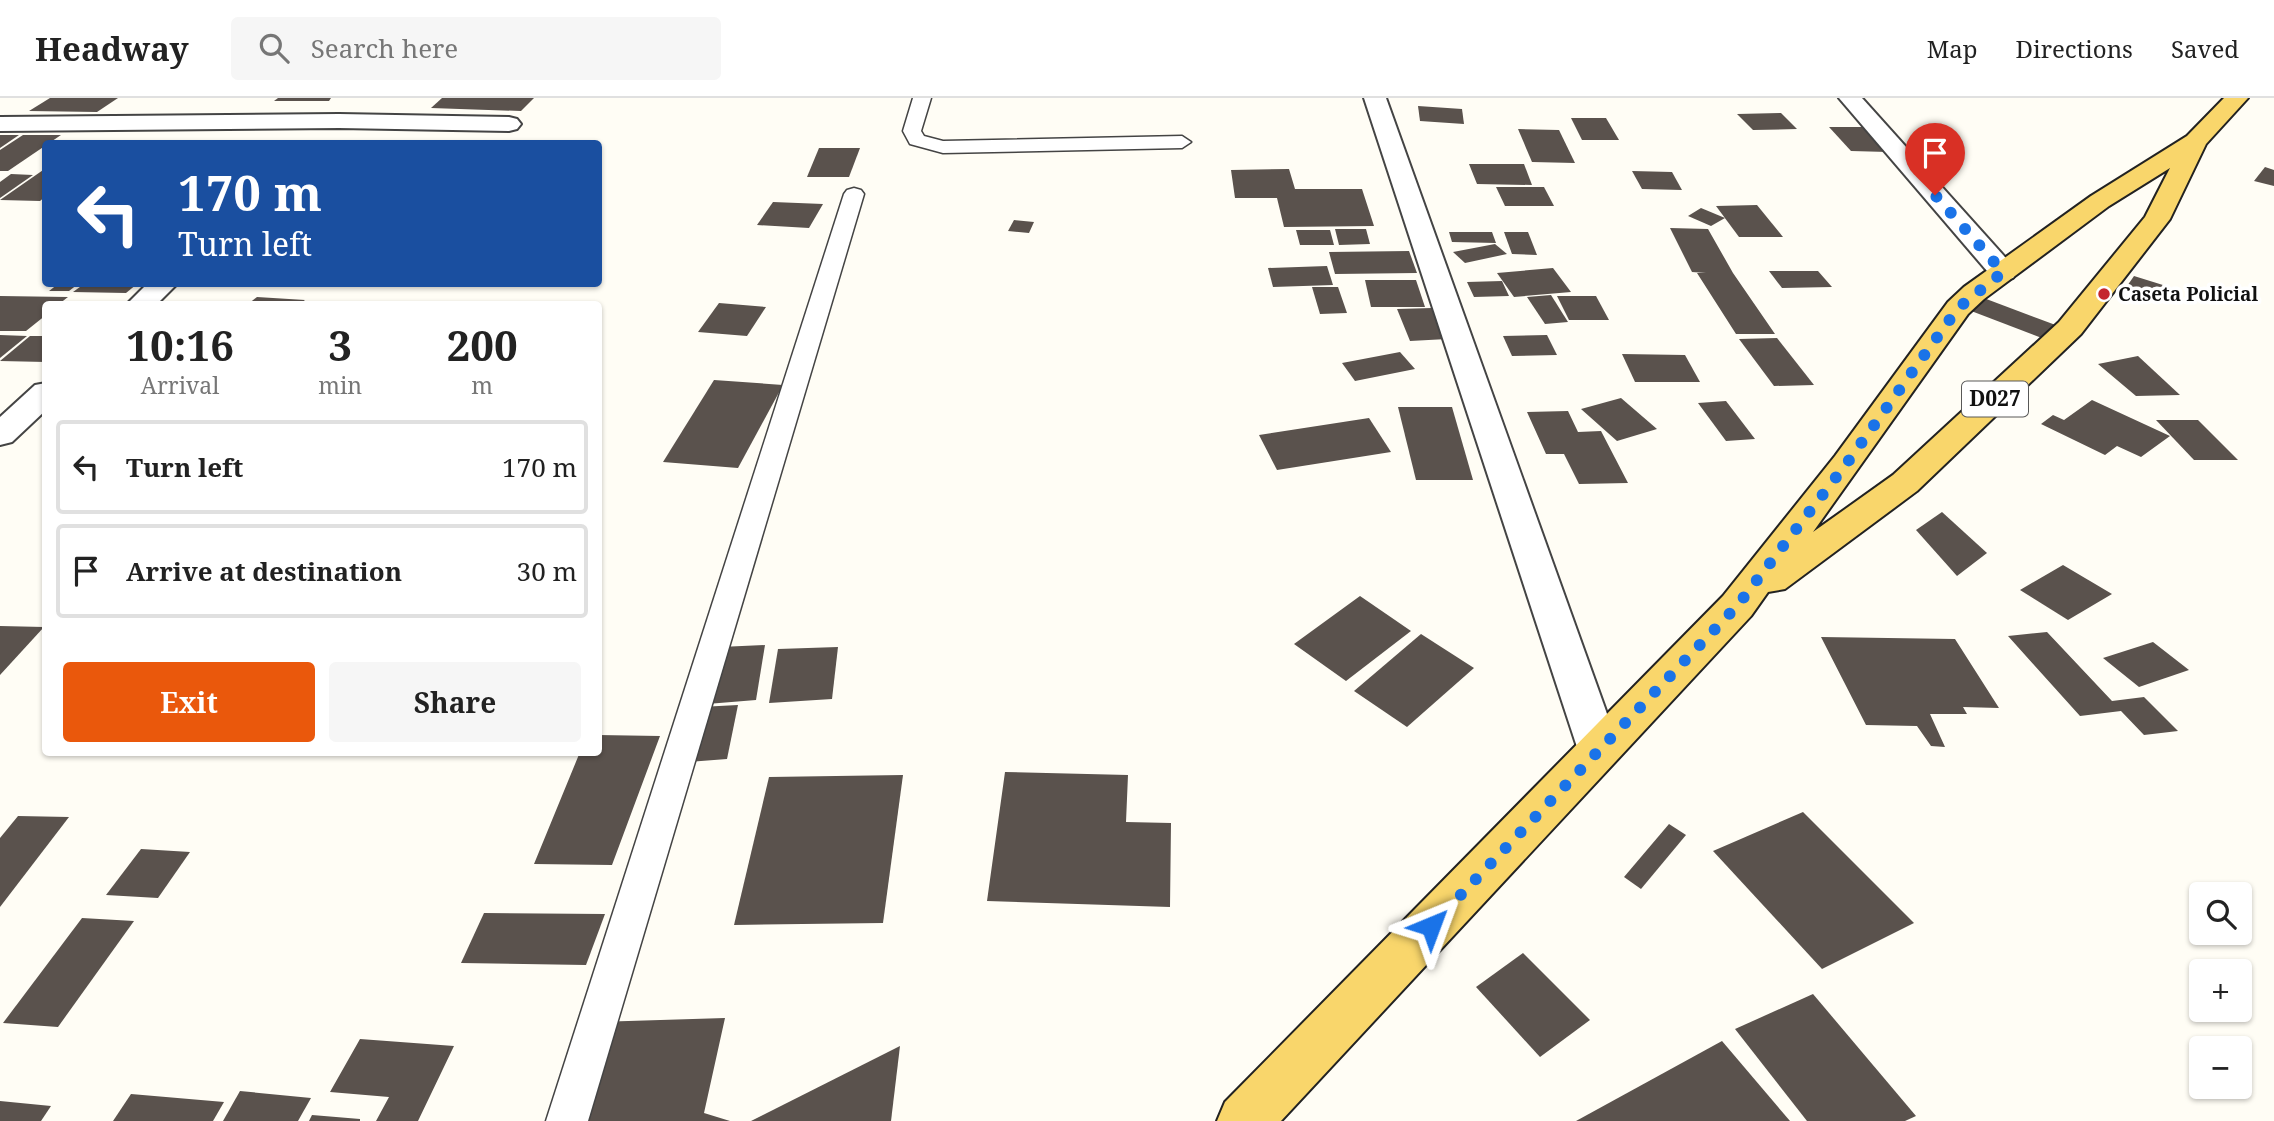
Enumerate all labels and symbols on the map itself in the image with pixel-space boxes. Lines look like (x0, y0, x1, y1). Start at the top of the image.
pin (1905, 123, 1965, 195)
place label: Caseta Policial (2118, 281, 2258, 307)
marker: Caseta Policial (2096, 286, 2112, 302)
road number: D027 (1962, 382, 2028, 416)
position arrow (1394, 889, 1468, 963)

